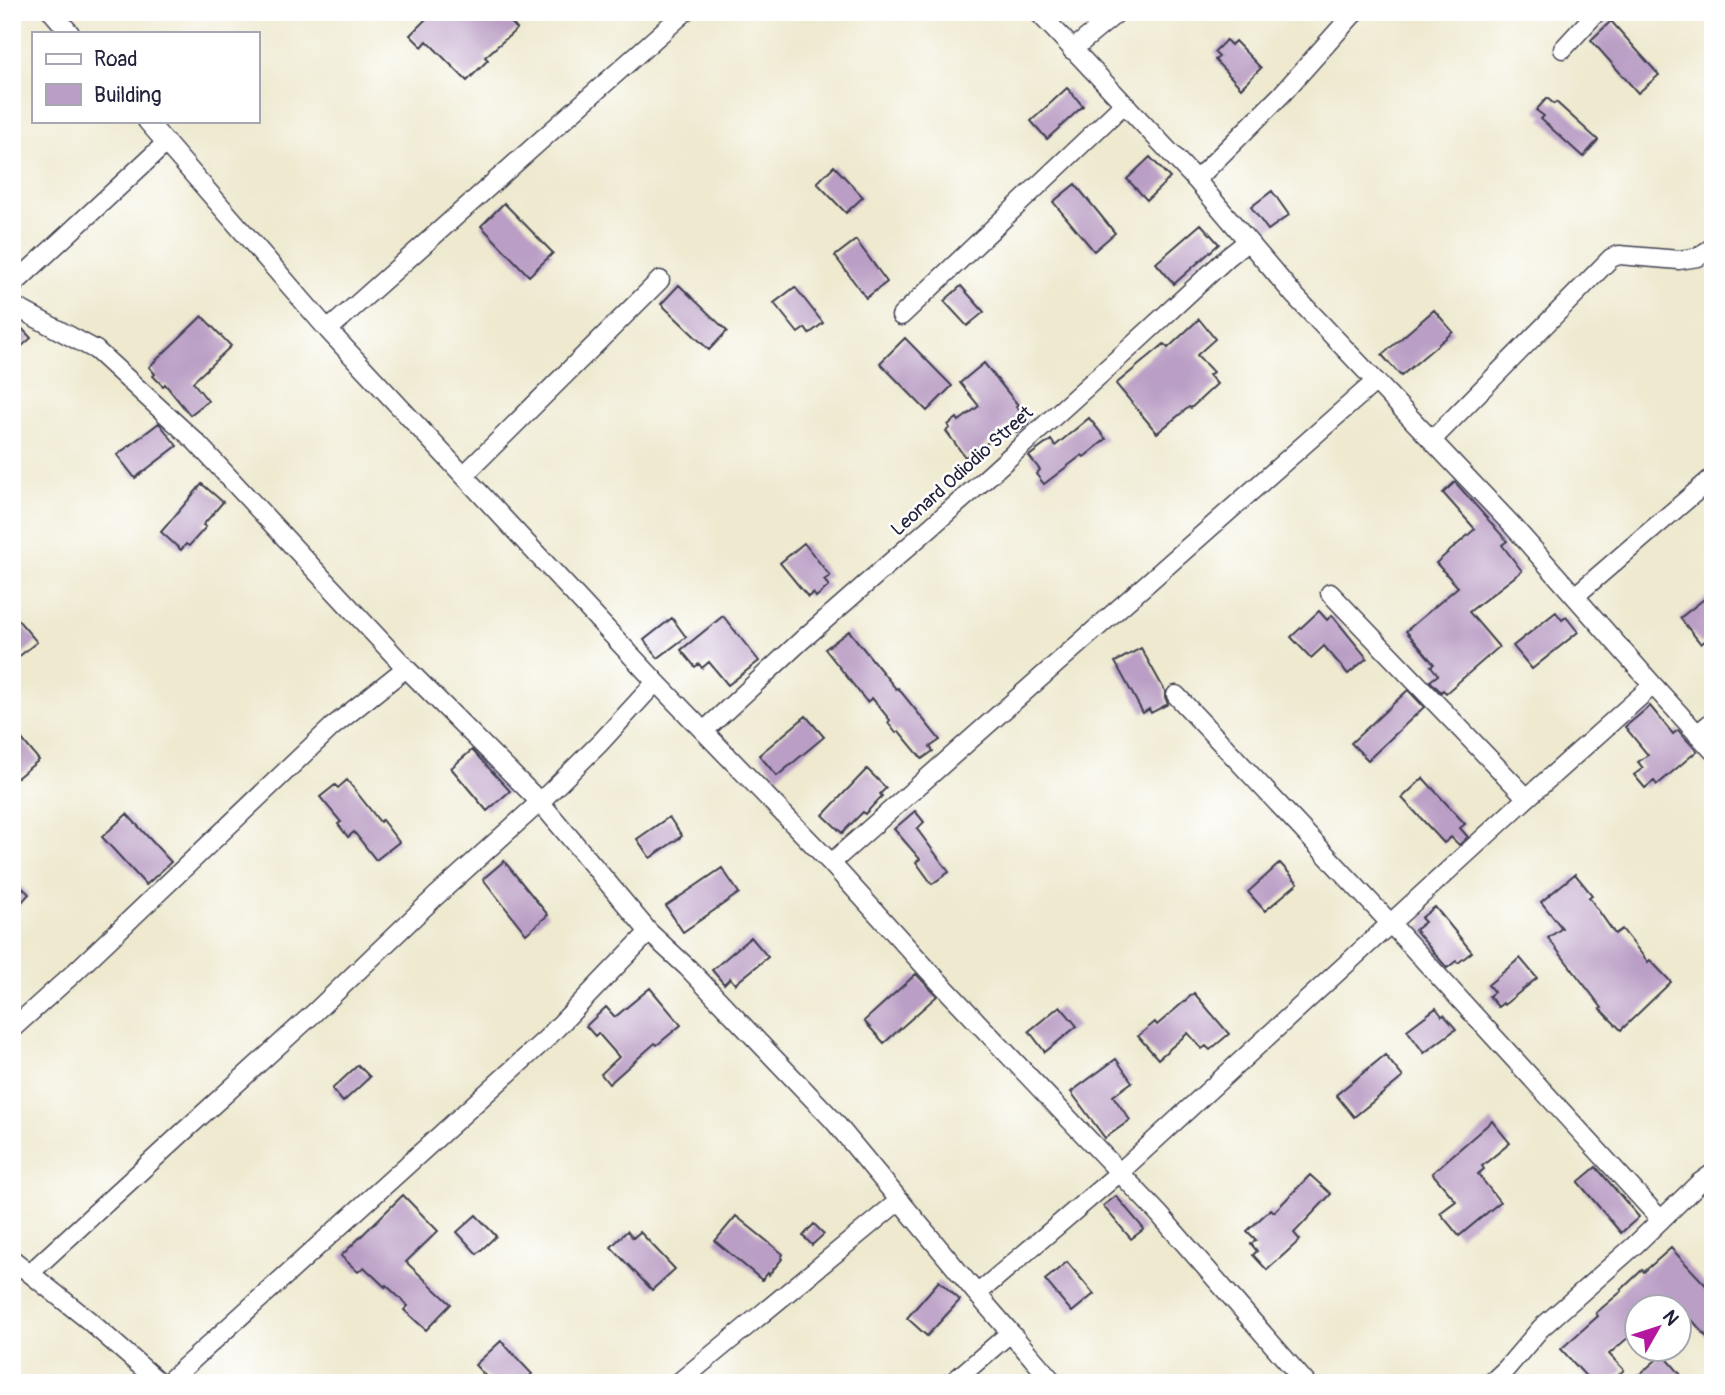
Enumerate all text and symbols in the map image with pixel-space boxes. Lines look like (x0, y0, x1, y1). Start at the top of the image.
legend (32, 32, 259, 122)
text: Road (94, 46, 138, 73)
text: Building (94, 82, 161, 109)
street label: Leonard Odiodio Street (886, 401, 1038, 541)
north arrow (1624, 1294, 1694, 1364)
text: N (1657, 1305, 1684, 1331)

